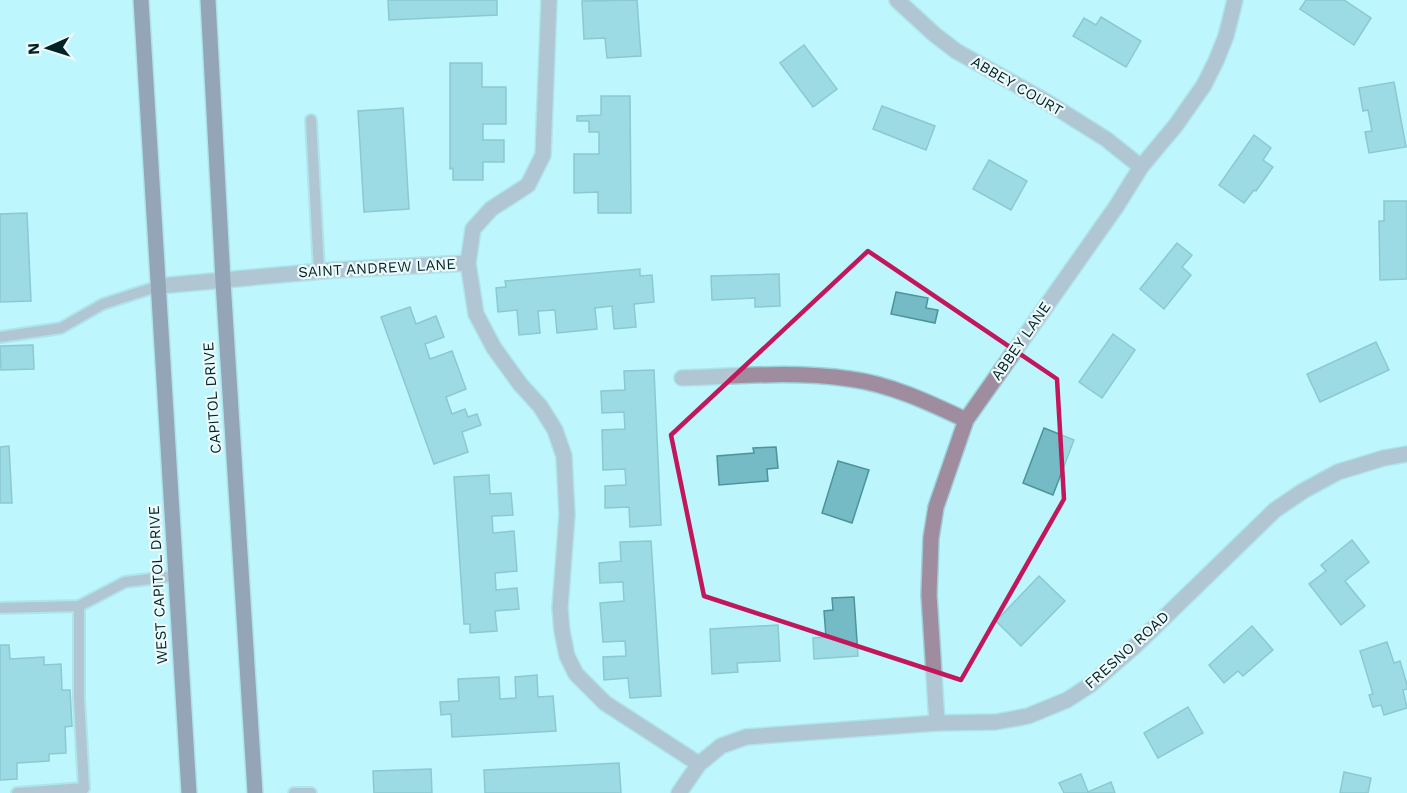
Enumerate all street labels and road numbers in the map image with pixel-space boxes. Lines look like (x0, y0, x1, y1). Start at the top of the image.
street label: ABBEY COURT (968, 52, 1066, 120)
street label: SAINT ANDREW LANE (298, 255, 456, 281)
street label: ABBEY LANE (987, 298, 1055, 384)
street label: CAPITOL DRIVE (199, 342, 225, 454)
street label: WEST CAPITOL DRIVE (145, 505, 171, 665)
street label: FRESNO ROAD (1081, 607, 1173, 693)

